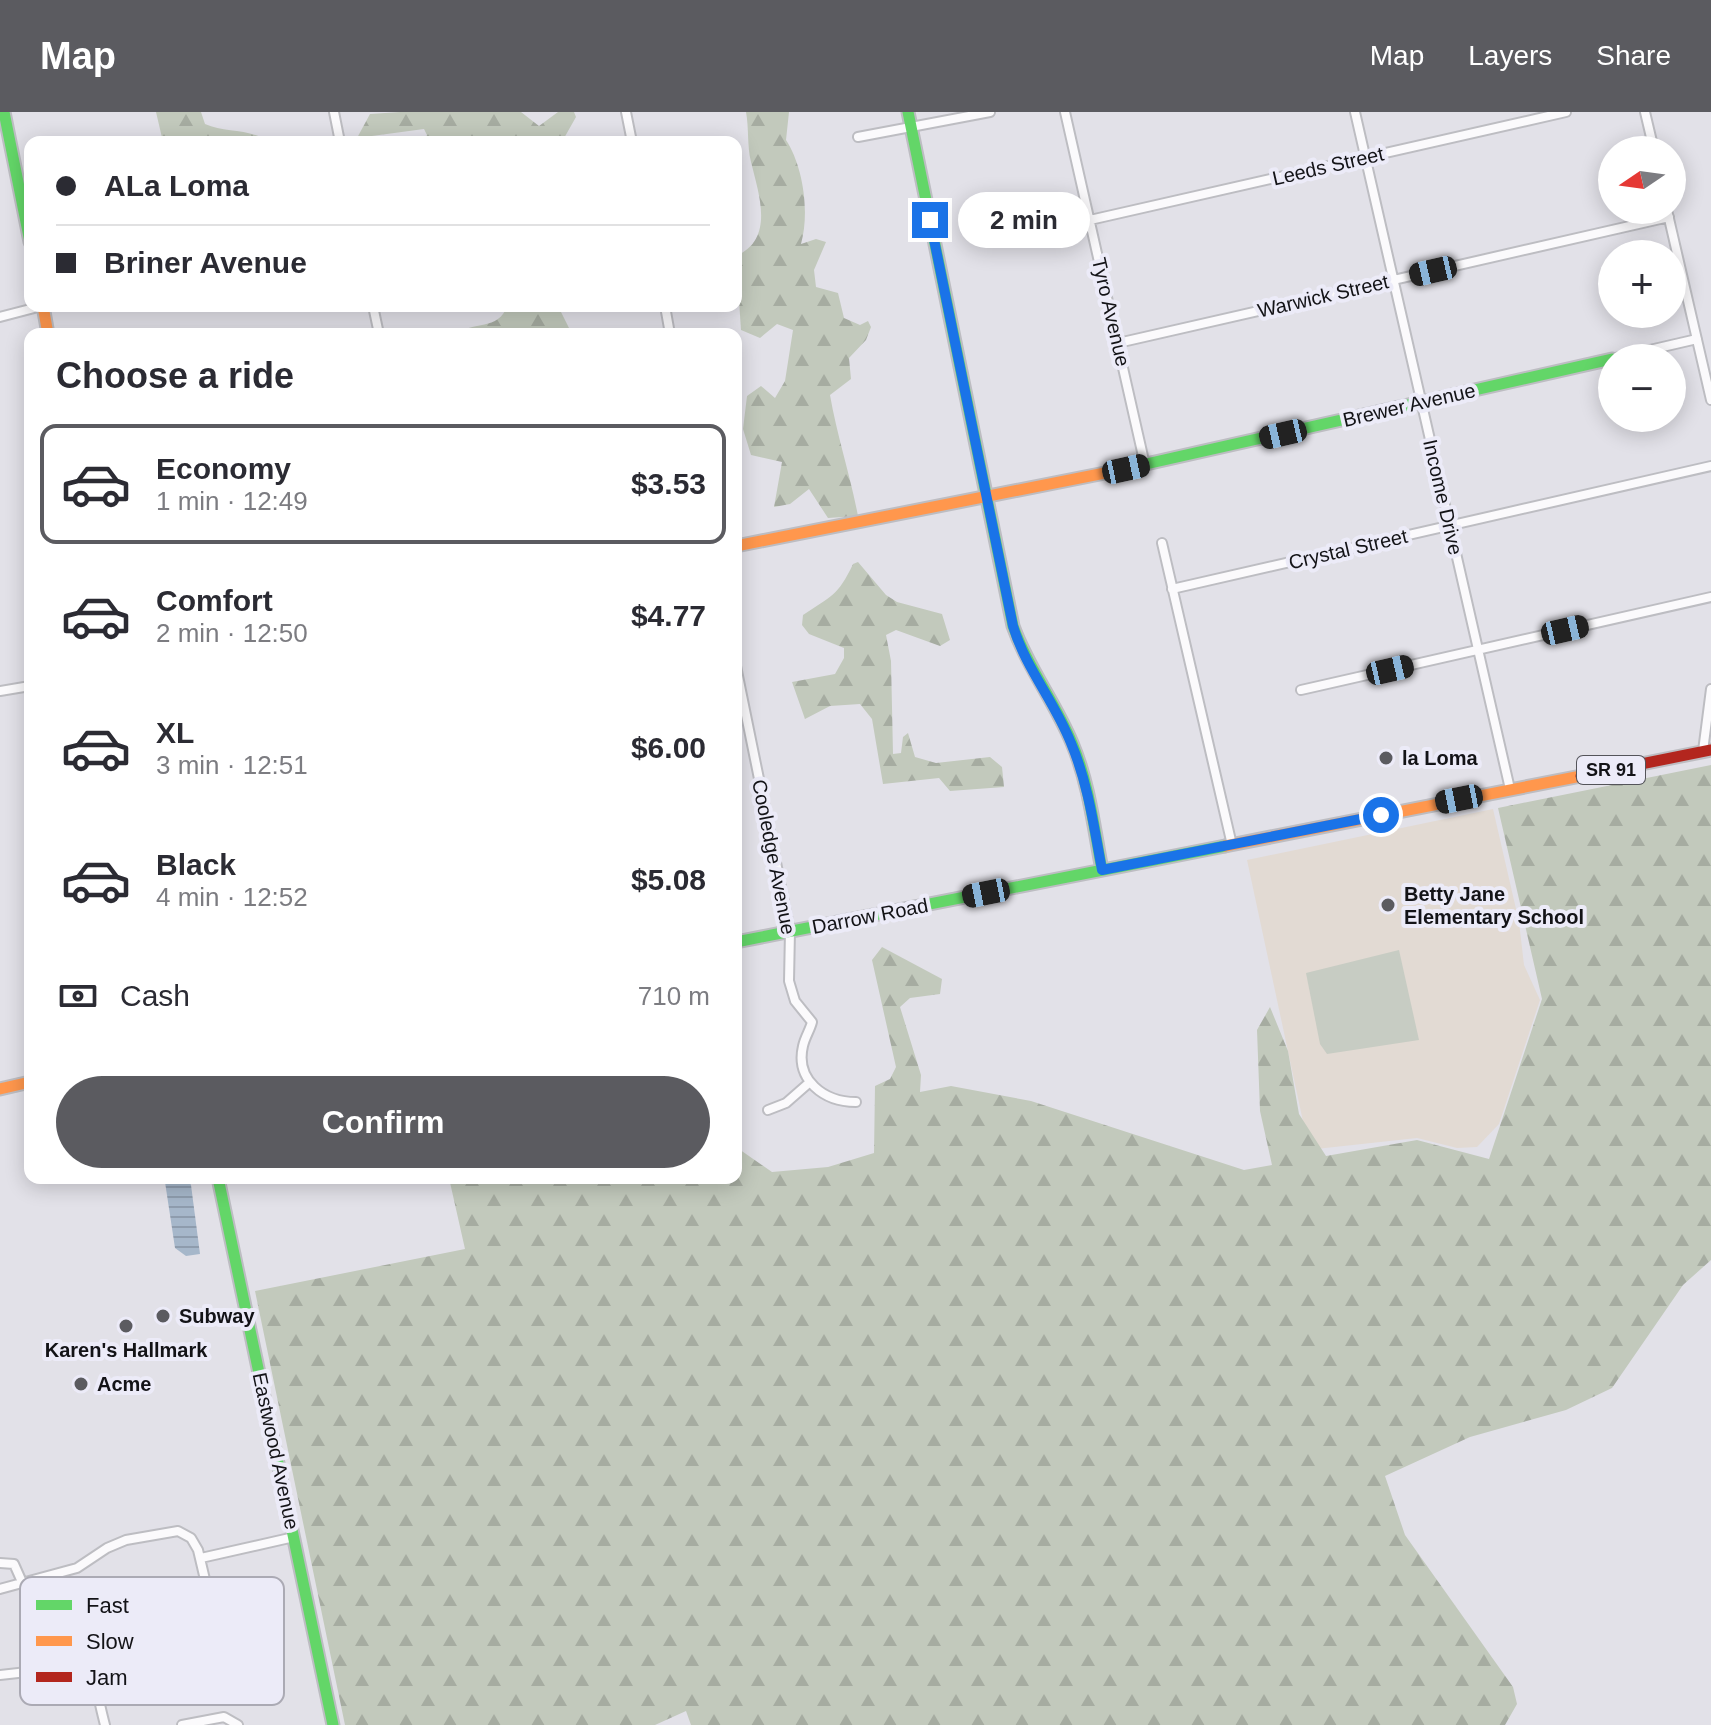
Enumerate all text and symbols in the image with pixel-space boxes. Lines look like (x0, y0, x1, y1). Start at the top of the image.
text: Map (40, 35, 116, 77)
text: Map (1370, 40, 1424, 71)
text: Layers (1468, 40, 1552, 71)
text: Share (1596, 40, 1671, 71)
north arrow (1598, 136, 1686, 224)
map controls (1598, 136, 1686, 432)
street label: Leeds Street (1270, 142, 1386, 189)
text: ALa Loma (104, 169, 249, 202)
callout: 2 min (958, 192, 1090, 248)
route end (912, 202, 948, 238)
text: 2 min (990, 205, 1058, 235)
button: + (1598, 240, 1686, 328)
text: Briner Avenue (104, 246, 307, 279)
car (1407, 254, 1459, 288)
street label: Tyro Avenue (1088, 256, 1134, 368)
street label: Warwick Street (1255, 270, 1391, 322)
button: − (1598, 344, 1686, 432)
text: Choose a ride (56, 355, 294, 396)
street label: Brewer Avenue (1341, 379, 1477, 431)
car (1257, 417, 1309, 451)
street label: Income Drive (1419, 437, 1467, 557)
icon: car (60, 448, 132, 520)
text: Economy (156, 452, 291, 485)
car (1100, 452, 1152, 486)
text: $3.53 (631, 467, 706, 500)
text: 1 min · 12:49 (156, 486, 308, 516)
street label: Crystal Street (1287, 525, 1410, 573)
icon: car (60, 580, 132, 652)
text: Comfort (156, 584, 273, 617)
text: $4.77 (631, 599, 706, 632)
car (1539, 613, 1591, 647)
text: 2 min · 12:50 (156, 618, 308, 648)
car (1364, 653, 1416, 687)
icon: car (60, 712, 132, 784)
text: XL (156, 716, 194, 749)
text: $6.00 (631, 731, 706, 764)
place label: la Loma (1402, 747, 1478, 769)
marker: la Loma (1377, 749, 1395, 767)
text: 3 min · 12:51 (156, 750, 308, 780)
road number: SR 91 (1577, 756, 1645, 784)
street label: Cooledge Avenue (748, 778, 800, 936)
car (1433, 783, 1485, 815)
route start (1363, 797, 1399, 833)
icon: car (60, 844, 132, 916)
text: Black (156, 848, 236, 881)
text: $5.08 (631, 863, 706, 896)
car (960, 877, 1012, 909)
text: 4 min · 12:52 (156, 882, 308, 912)
place label: Betty Jane Elementary School (1404, 883, 1584, 928)
street label: Darrow Road (810, 894, 930, 938)
marker: Betty Jane Elementary School (1379, 896, 1397, 914)
icon: cash (56, 974, 100, 1018)
text: Cash (120, 979, 190, 1012)
text: 710 m (638, 981, 710, 1011)
button: Confirm (56, 1076, 710, 1168)
place label: Subway (179, 1305, 255, 1327)
marker: Subway (154, 1307, 172, 1325)
marker: Karen's Hallmark (117, 1317, 135, 1335)
place label: Karen's Hallmark (45, 1339, 208, 1361)
street label: Eastwood Avenue (249, 1371, 303, 1531)
place label: Acme (97, 1373, 151, 1395)
marker: Acme (72, 1375, 90, 1393)
legend (20, 1577, 284, 1705)
text: Fast (86, 1593, 129, 1618)
text: Slow (86, 1629, 134, 1654)
text: Jam (86, 1665, 128, 1690)

